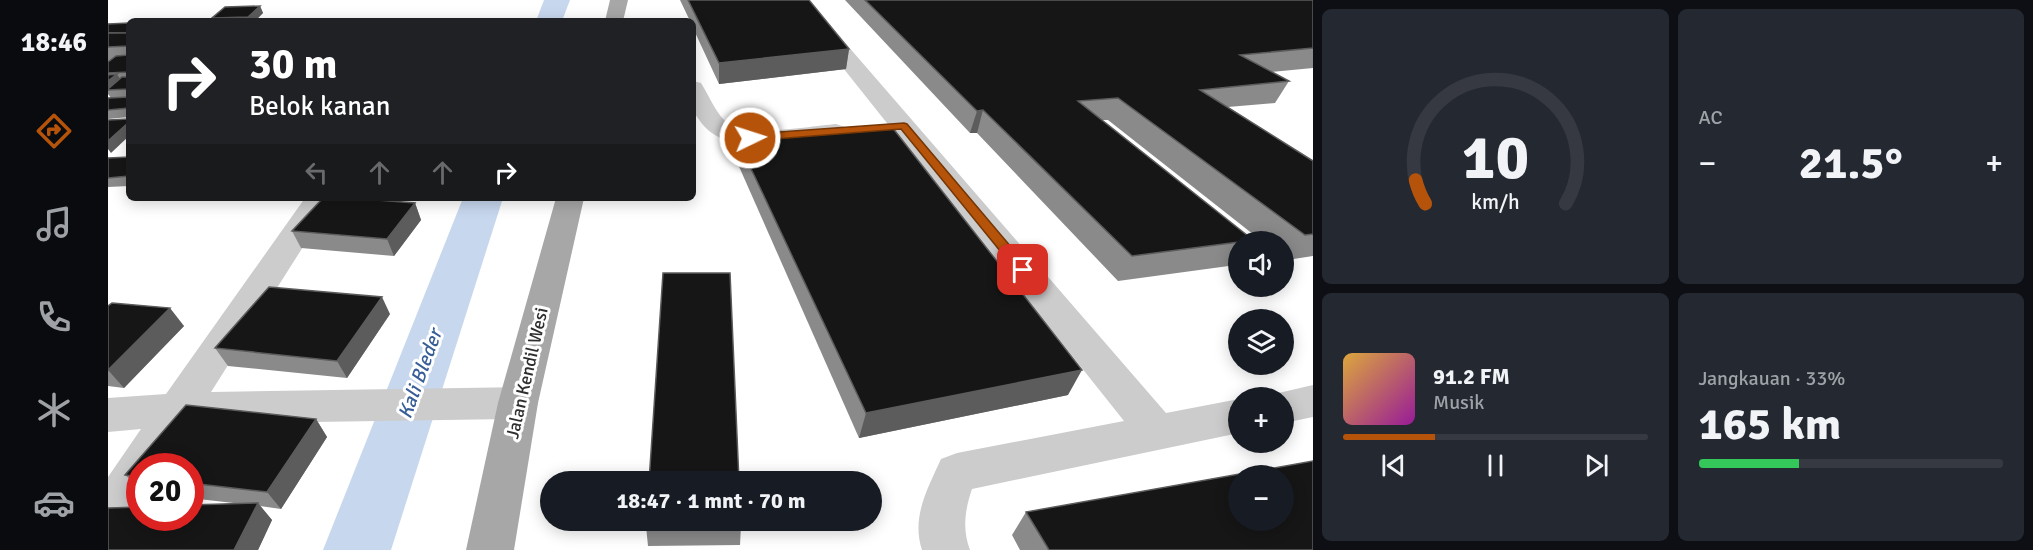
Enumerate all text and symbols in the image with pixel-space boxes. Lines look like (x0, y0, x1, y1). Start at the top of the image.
text: 18:46 (21, 26, 87, 59)
text: 30 m (249, 39, 338, 90)
icon: right (150, 42, 228, 120)
text: Belok kanan (249, 90, 390, 123)
text: AC (1699, 105, 1723, 130)
position arrow (718, 106, 782, 170)
icon: directions (33, 110, 75, 152)
text: 10 (1462, 119, 1529, 196)
text: 21.5° (1799, 136, 1903, 191)
text: − (1699, 143, 1716, 184)
text: + (1985, 143, 2003, 184)
icon: left (300, 156, 333, 189)
icon: ahead (363, 156, 396, 189)
icon: ahead (426, 156, 459, 189)
icon: right (489, 156, 522, 189)
text: km/h (1471, 189, 1520, 215)
icon: music (33, 203, 75, 245)
map controls (1228, 231, 1294, 531)
button: sound (1228, 231, 1294, 297)
pin (997, 244, 1048, 295)
icon: arrive (1006, 253, 1039, 286)
icon: phone (33, 296, 75, 338)
street label: Jalan Kendil Wesi (501, 305, 553, 441)
button: layers (1228, 309, 1294, 375)
water label: Kali Bleder (392, 323, 449, 422)
text: 91.2 FM (1433, 363, 1510, 390)
text: Jangkauan · 33% (1699, 366, 1845, 391)
button: + (1228, 387, 1294, 453)
icon: climate (33, 389, 75, 431)
text: Musik (1433, 390, 1484, 415)
text: 165 km (1699, 397, 1841, 452)
icon: previous (1377, 449, 1410, 482)
icon: pause (1479, 449, 1512, 482)
icon: next (1580, 449, 1613, 482)
speed limit sign: 20 (126, 453, 204, 531)
button: − (1228, 465, 1294, 531)
icon: car (33, 482, 75, 524)
text: 18:47 · 1 mnt · 70 m (616, 487, 806, 514)

